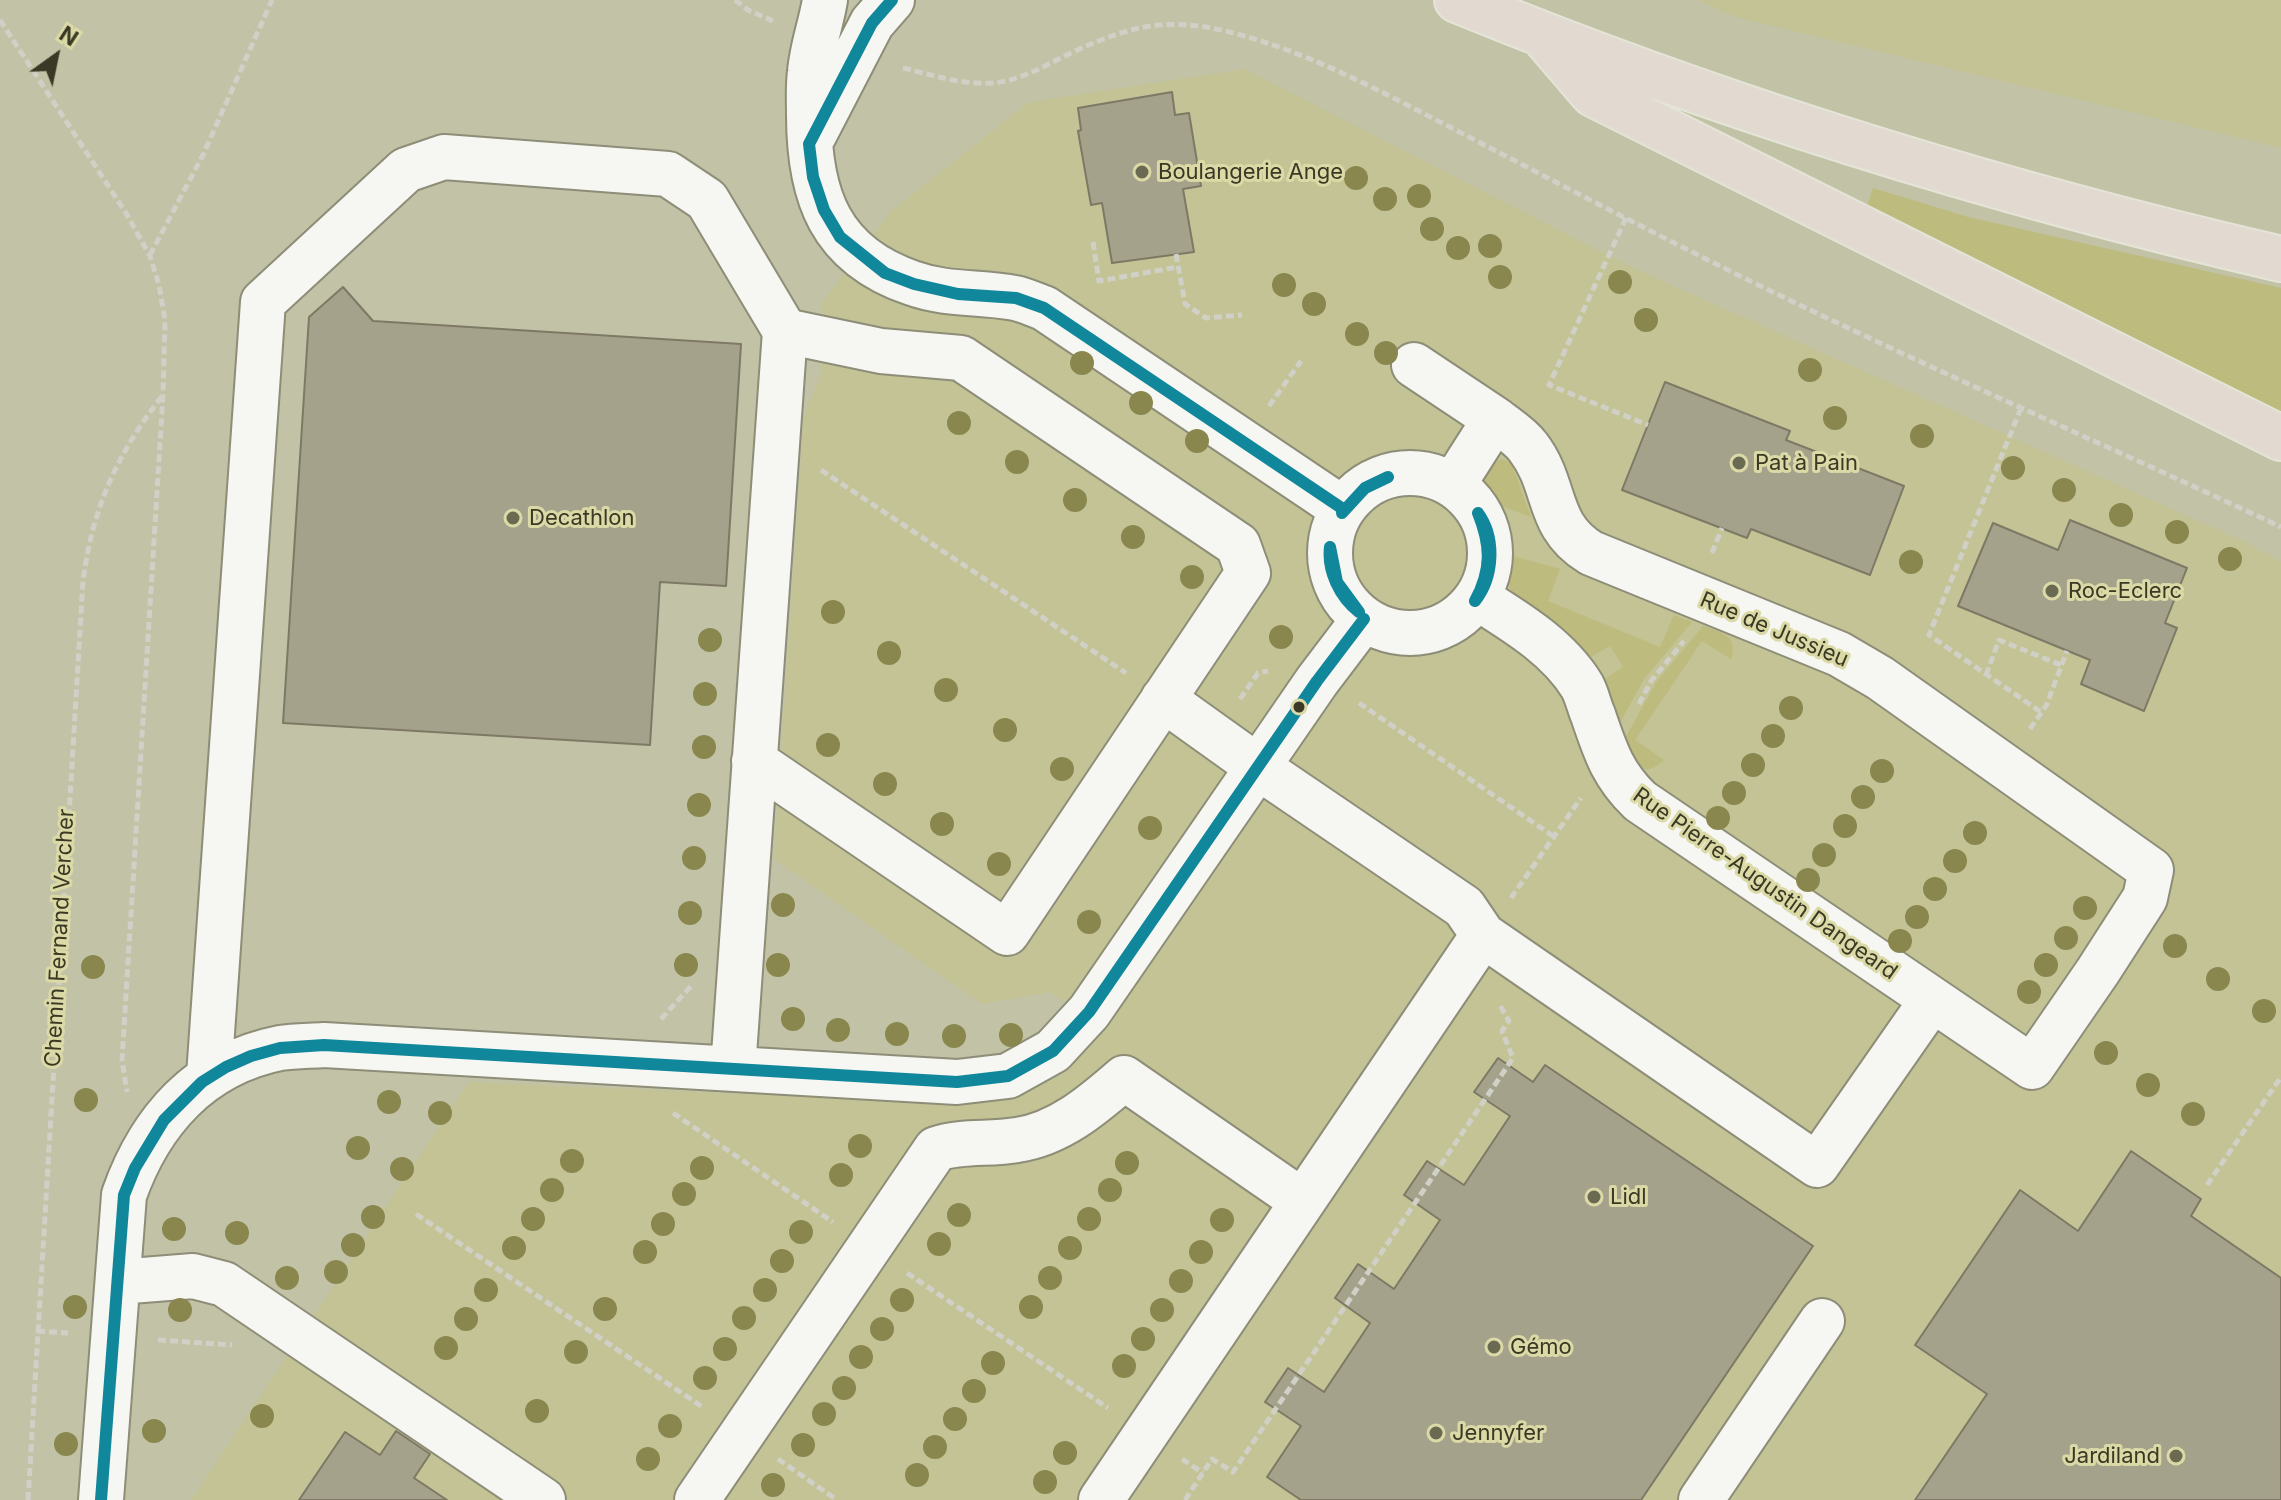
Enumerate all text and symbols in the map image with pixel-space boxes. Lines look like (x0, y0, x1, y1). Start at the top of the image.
north arrow (16, 16, 96, 96)
text: N (55, 20, 83, 51)
place label: Boulangerie Ange (1158, 159, 1343, 185)
marker: Boulangerie Ange (1133, 163, 1151, 181)
place label: Pat à Pain (1755, 450, 1858, 476)
marker: Pat à Pain (1730, 454, 1748, 472)
place label: Decathlon (529, 505, 635, 531)
marker: Decathlon (504, 509, 522, 527)
place label: Roc-Eclerc (2068, 578, 2182, 604)
marker: Roc-Eclerc (2043, 582, 2061, 600)
street label: Rue de Jussieu (1696, 587, 1852, 673)
unlabelled marker (1291, 699, 1307, 715)
street label: Rue Pierre-Augustin Dangeard (1628, 782, 1902, 986)
street label: Chemin Fernand Vercher (40, 808, 80, 1068)
place label: Lidl (1610, 1184, 1647, 1210)
marker: Lidl (1585, 1188, 1603, 1206)
place label: Gémo (1510, 1334, 1572, 1360)
marker: Gémo (1485, 1338, 1503, 1356)
place label: Jennyfer (1452, 1420, 1544, 1446)
marker: Jennyfer (1427, 1424, 1445, 1442)
place label: Jardiland (2064, 1443, 2160, 1469)
marker: Jardiland (2167, 1447, 2185, 1465)

